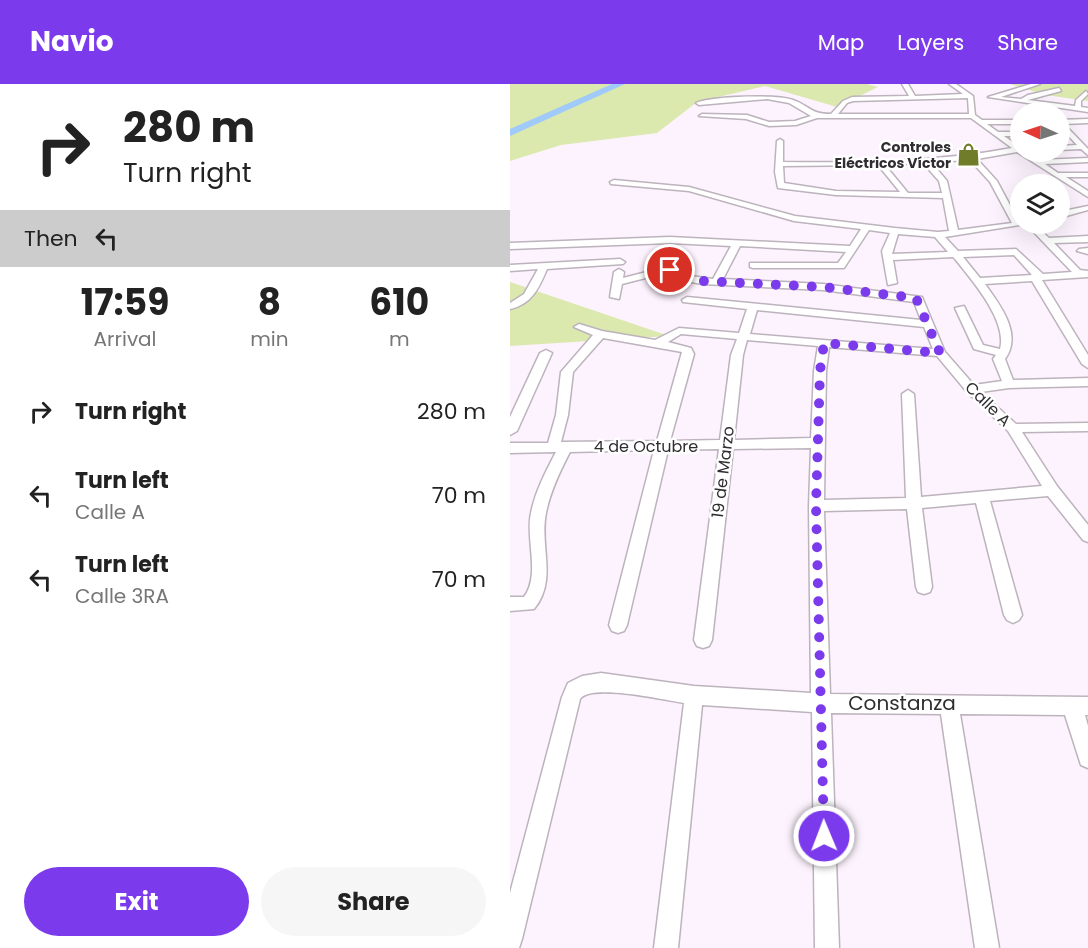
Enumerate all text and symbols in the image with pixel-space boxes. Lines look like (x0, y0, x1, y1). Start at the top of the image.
text: Navio (30, 22, 114, 61)
text: Map (818, 28, 864, 57)
text: Layers (897, 28, 964, 57)
text: Share (997, 28, 1058, 57)
text: 280 m (123, 98, 255, 157)
north arrow (1010, 102, 1070, 162)
map controls (1010, 102, 1070, 234)
icon: right (24, 108, 102, 186)
place label: Controles Eléctricos Víctor (834, 137, 951, 173)
shop icon: Controles Eléctricos Víctor (956, 142, 982, 168)
text: Turn right (123, 154, 252, 191)
button: layers (1010, 174, 1070, 234)
icon: left (90, 222, 123, 255)
text: Then (24, 223, 78, 254)
pin (644, 244, 695, 295)
icon: arrive (653, 253, 686, 286)
text: 17:59 (81, 277, 169, 328)
text: 8 (258, 277, 281, 328)
text: 610 (369, 277, 429, 328)
text: Arrival (94, 325, 157, 353)
text: min (250, 325, 288, 353)
text: m (389, 325, 410, 353)
street label: Calle A (960, 376, 1016, 432)
icon: right (24, 395, 57, 428)
text: Turn right (75, 396, 186, 427)
text: 280 m (417, 396, 486, 427)
street label: 19 de Marzo (706, 425, 740, 519)
street label: 4 de Octubre (594, 435, 698, 458)
text: Turn left (75, 465, 169, 496)
icon: left (24, 479, 57, 512)
text: 70 m (432, 480, 486, 511)
text: Calle A (75, 498, 145, 526)
text: Turn left (75, 549, 169, 580)
icon: left (24, 563, 57, 596)
text: 70 m (432, 564, 486, 595)
text: Calle 3RA (75, 582, 169, 610)
street label: Constanza (848, 689, 956, 717)
position arrow (792, 804, 856, 868)
button: Exit (24, 867, 249, 936)
button: Share (261, 867, 486, 936)

